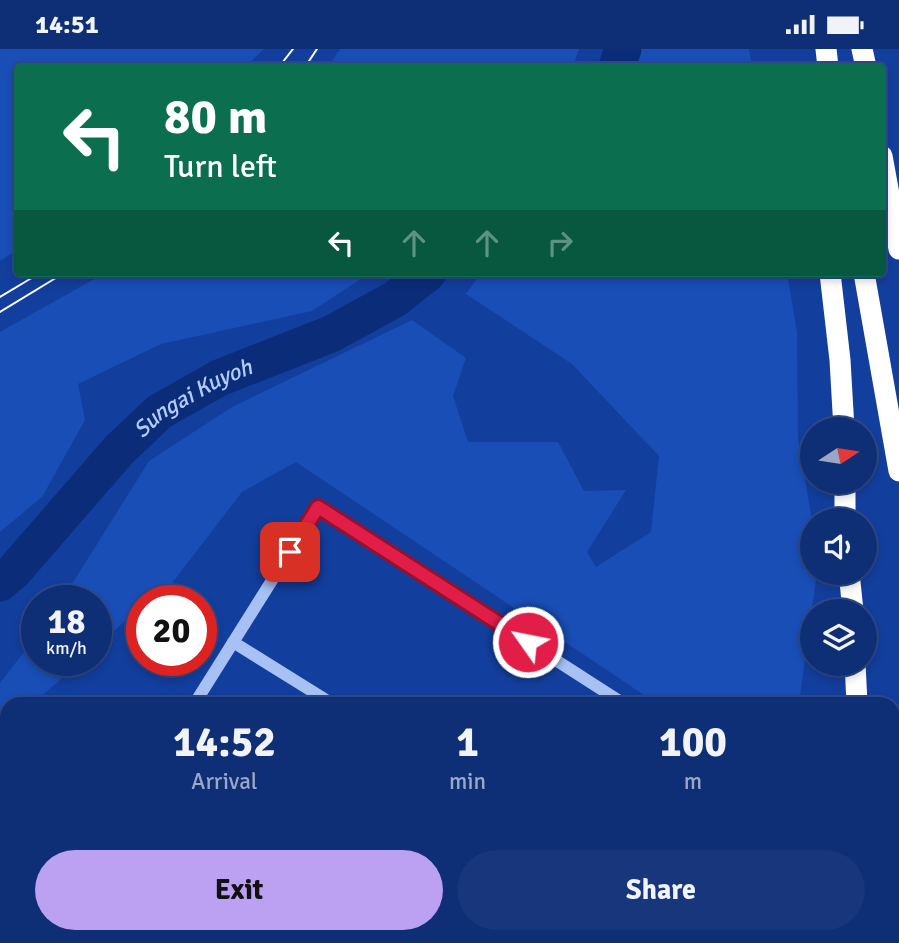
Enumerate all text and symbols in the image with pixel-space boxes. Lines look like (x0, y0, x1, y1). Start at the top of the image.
text: 14:51 (35, 9, 99, 41)
text: 80 m (164, 87, 267, 147)
icon: left (49, 91, 140, 182)
text: Turn left (164, 147, 277, 186)
icon: left (322, 224, 360, 262)
icon: ahead (395, 224, 433, 262)
icon: ahead (468, 224, 506, 262)
icon: right (541, 224, 579, 262)
water label: Sungai Kuyoh (127, 352, 258, 444)
north arrow (800, 417, 877, 493)
map controls (800, 417, 877, 676)
button: sound (800, 508, 877, 585)
pin (260, 522, 320, 582)
icon: arrive (271, 533, 309, 571)
speed limit sign: 20 (126, 585, 217, 676)
button: layers (800, 599, 877, 676)
text: 18 (48, 600, 85, 643)
position arrow (491, 605, 565, 679)
text: km/h (46, 637, 87, 659)
text: 14:52 (173, 717, 276, 768)
text: 1 (456, 717, 479, 768)
text: 100 (659, 717, 727, 768)
text: Arrival (191, 767, 258, 796)
text: min (449, 767, 486, 796)
text: m (684, 767, 702, 796)
button: Exit (35, 850, 443, 930)
button: Share (457, 850, 865, 930)

